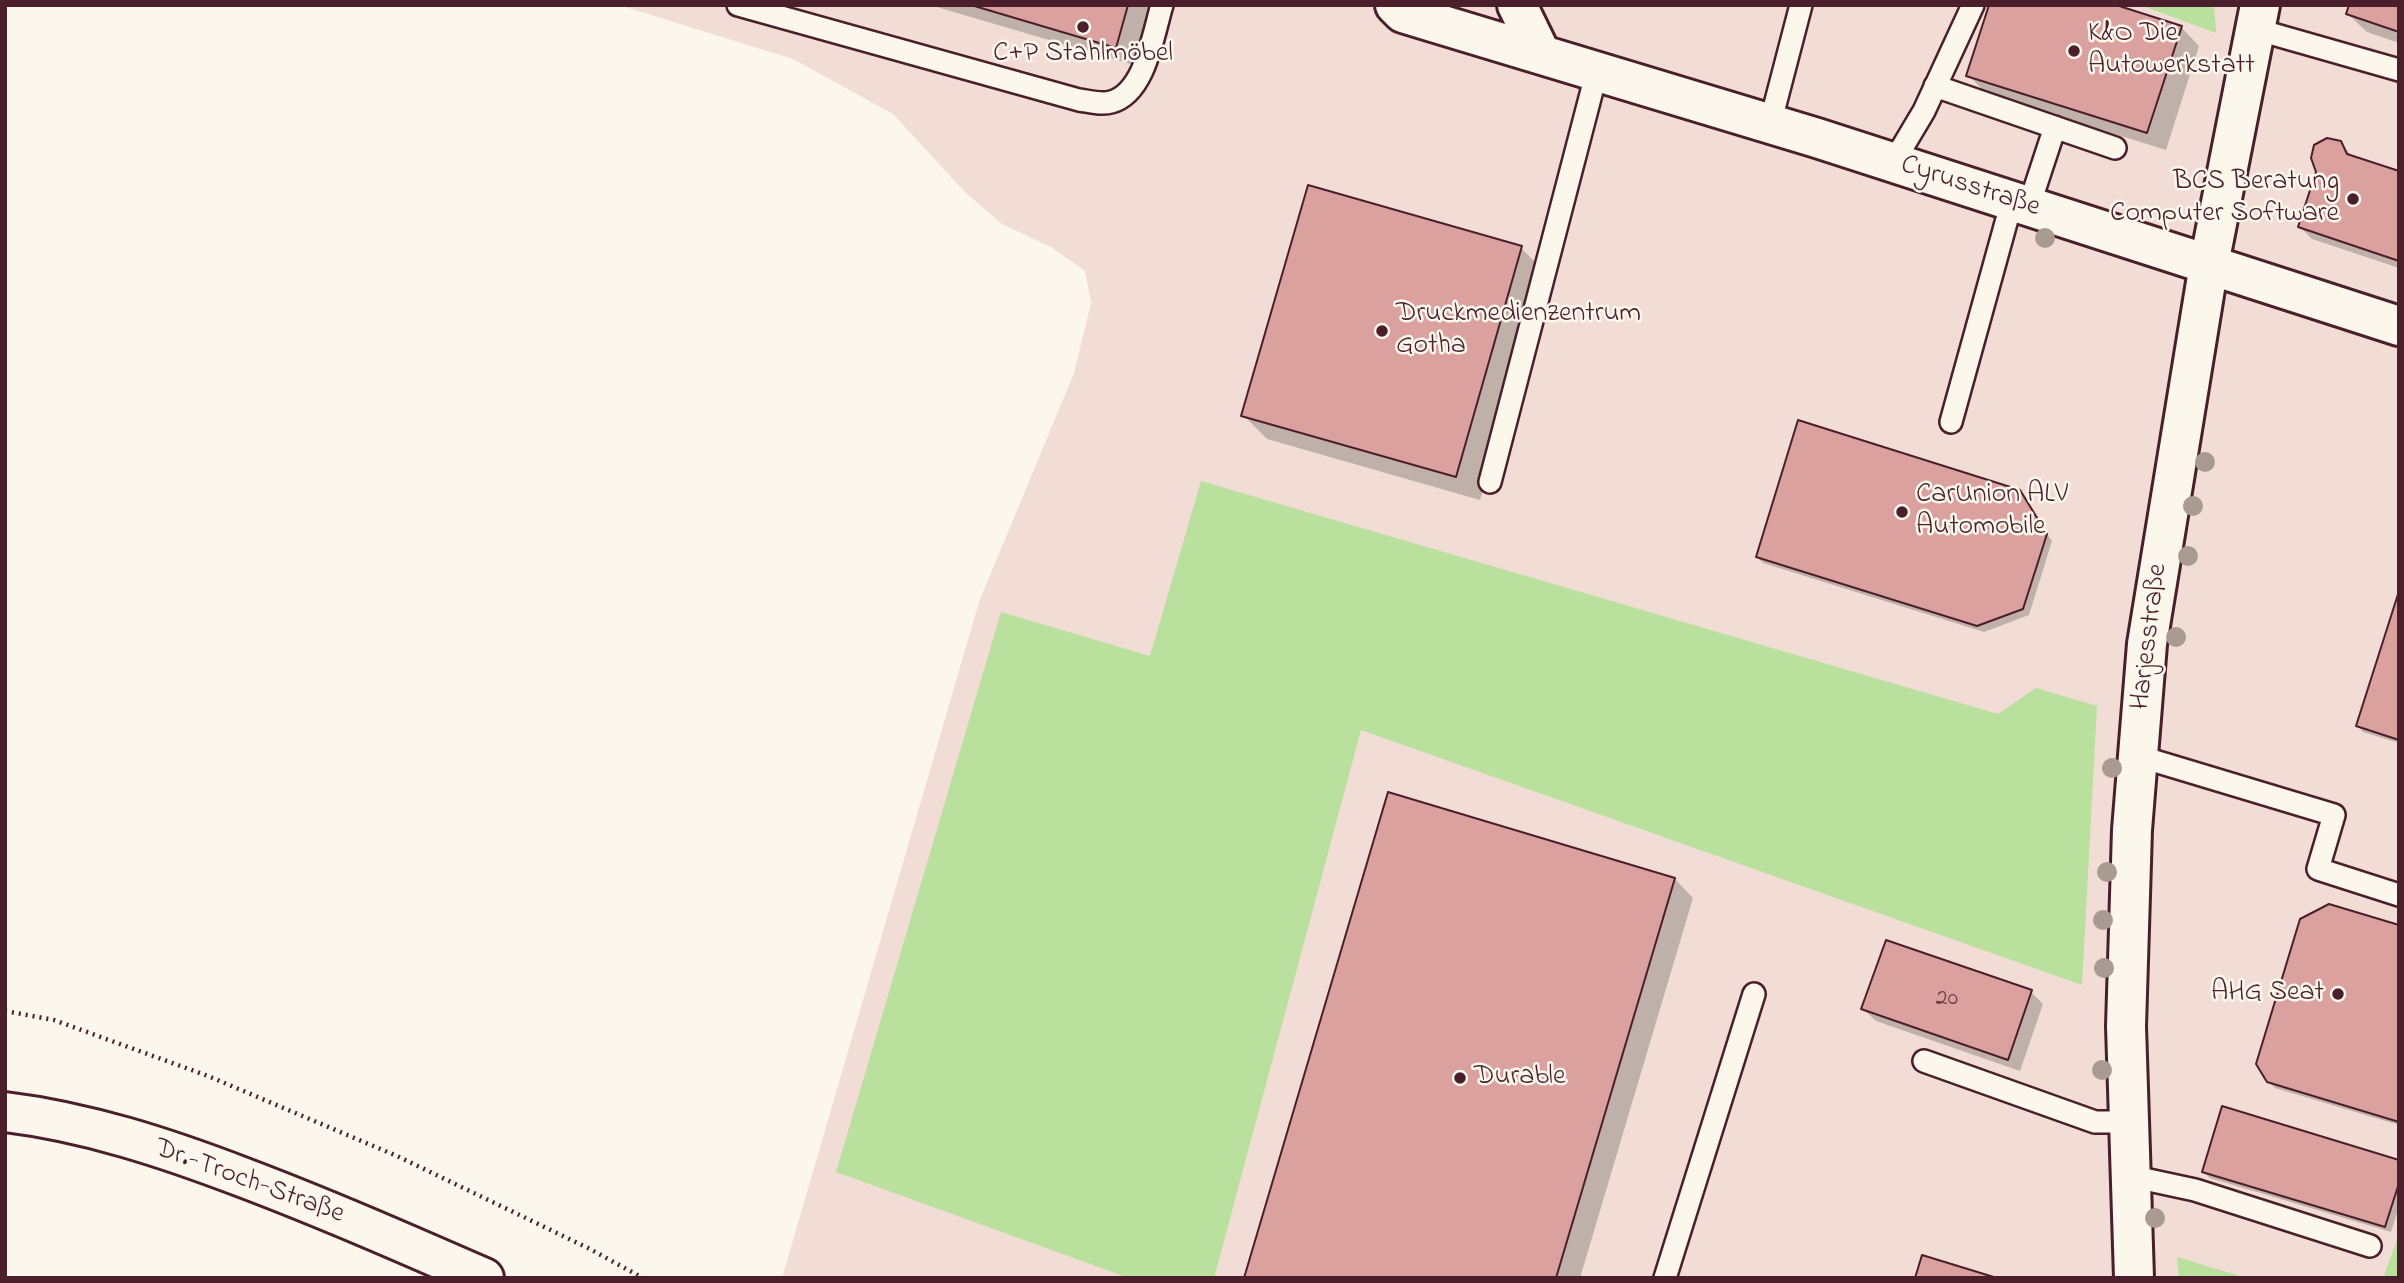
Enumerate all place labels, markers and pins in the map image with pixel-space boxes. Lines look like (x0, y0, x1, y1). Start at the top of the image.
place label: K&O Die Autowerkstatt (2088, 18, 2255, 84)
marker: C+P Stahlmöbel (1075, 19, 1091, 35)
place label: C+P Stahlmöbel (993, 38, 1173, 72)
marker: K&O Die Autowerkstatt (2066, 43, 2082, 59)
place label: BCS Beratung Computer Software (2110, 166, 2339, 232)
marker: BCS Beratung Computer Software (2345, 191, 2361, 207)
place label: Druckmedienzentrum Gotha (1396, 298, 1641, 364)
marker: Druckmedienzentrum Gotha (1374, 323, 1390, 339)
place label: CarUnion ALV Automobile (1916, 479, 2068, 545)
marker: CarUnion ALV Automobile (1894, 504, 1910, 520)
place label: AHG Seat (2211, 977, 2324, 1011)
marker: AHG Seat (2330, 986, 2346, 1002)
place label: Durable (1474, 1061, 1565, 1095)
marker: Durable (1452, 1070, 1468, 1086)

